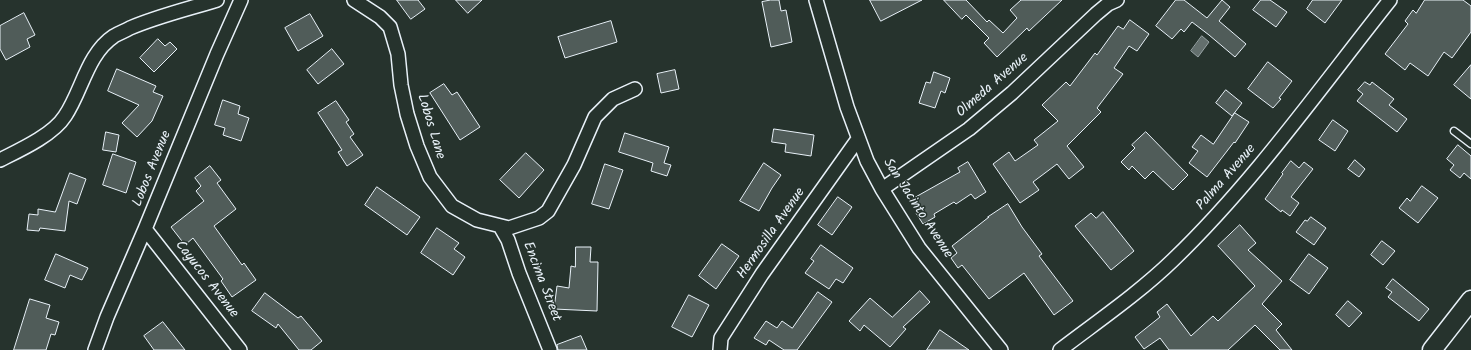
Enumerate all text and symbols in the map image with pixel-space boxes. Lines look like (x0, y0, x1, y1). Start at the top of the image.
street label: Olmeda Avenue (954, 50, 1032, 122)
street label: Lobos Lane (412, 92, 448, 162)
street label: Lobos Avenue (130, 129, 176, 209)
street label: Palma Avenue (1194, 141, 1260, 215)
street label: San Jacinto Avenue (878, 156, 956, 262)
street label: Hermosilla Avenue (734, 185, 810, 283)
street label: Cayucos Avenue (171, 238, 241, 322)
street label: Encima Street (518, 240, 564, 324)

